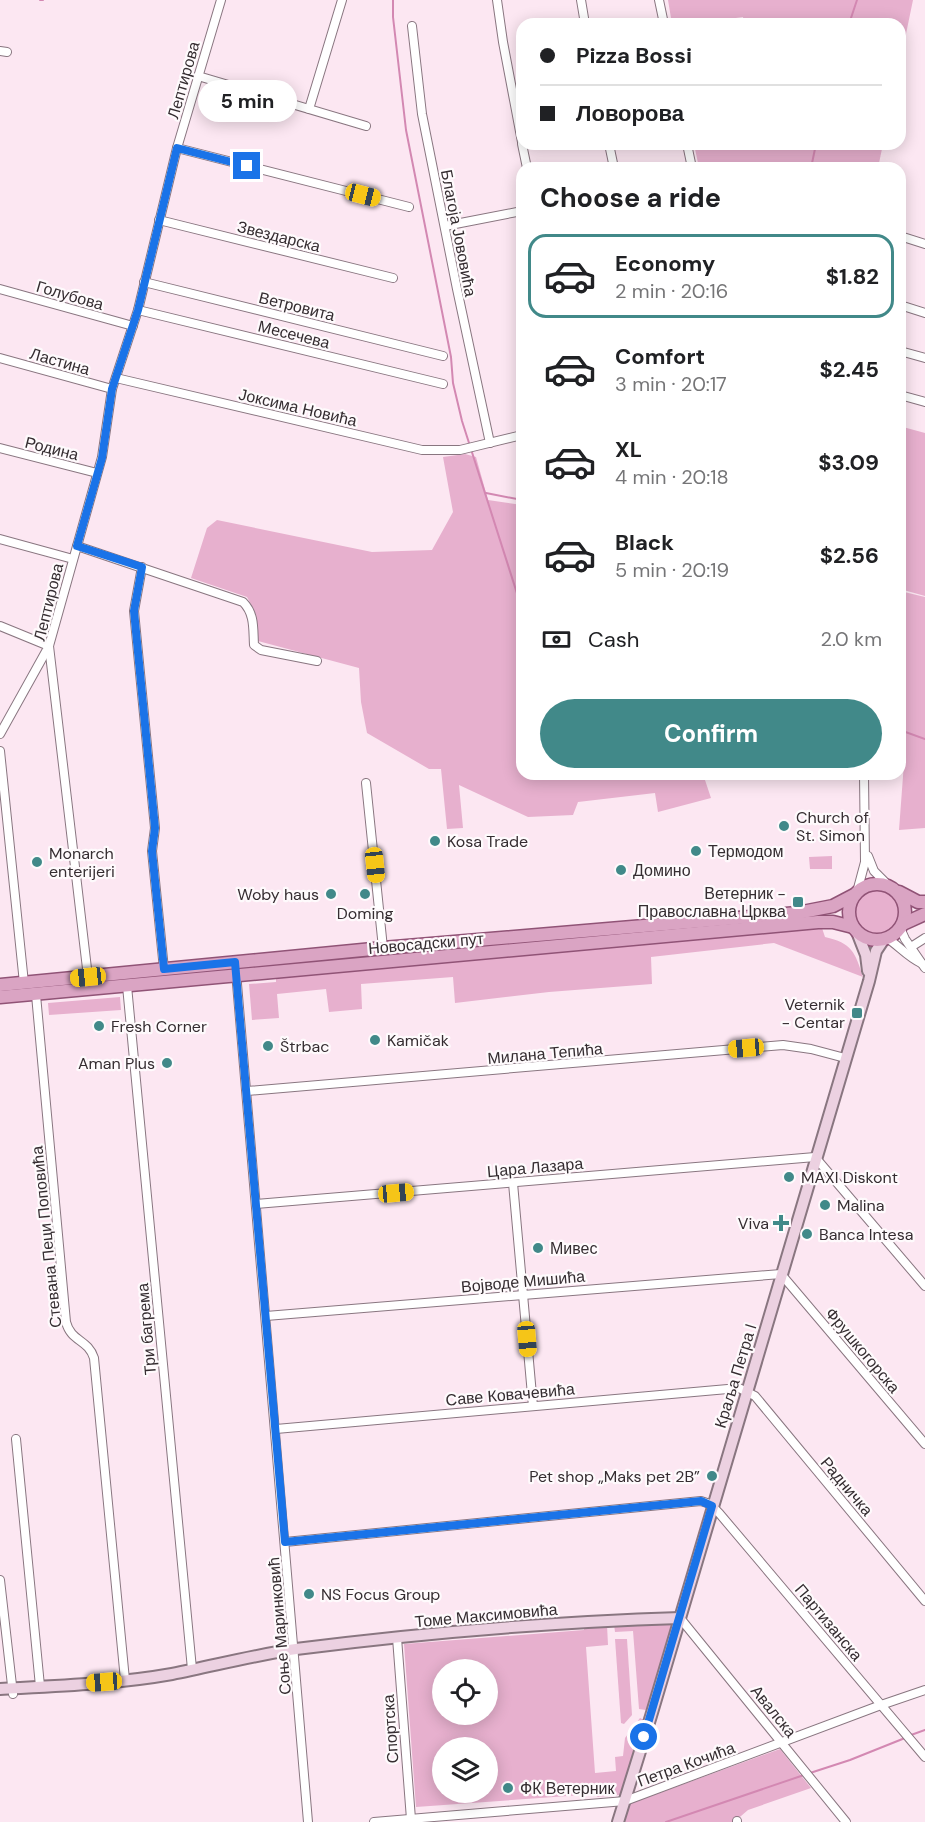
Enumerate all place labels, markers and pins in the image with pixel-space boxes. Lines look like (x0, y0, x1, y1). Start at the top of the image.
place label: Church of St. Simon (796, 807, 869, 846)
marker: Church of St. Simon (777, 819, 791, 833)
place label: Kosa Trade (447, 831, 528, 852)
marker: Kosa Trade (428, 834, 442, 848)
place label: Термодом (708, 841, 783, 862)
place label: Monarch enterijeri (49, 843, 115, 882)
marker: Термодом (689, 844, 703, 858)
marker: Monarch enterijeri (30, 855, 44, 869)
place label: Домино (633, 860, 691, 881)
marker: Домино (614, 863, 628, 877)
place label: Ветерник - Православна Црква (638, 883, 786, 922)
place label: Woby haus (237, 884, 319, 905)
marker: Woby haus (324, 887, 338, 901)
marker: Doming (358, 887, 372, 901)
marker: Ветерник - Православна Црква (791, 895, 805, 909)
place label: Doming (337, 903, 393, 924)
place label: Veternik - Centar (781, 994, 845, 1033)
marker: Veternik - Centar (850, 1006, 864, 1020)
place label: Fresh Corner (111, 1016, 207, 1037)
marker: Fresh Corner (92, 1019, 106, 1033)
place label: Kamičak (387, 1030, 449, 1051)
marker: Kamičak (368, 1033, 382, 1047)
place label: Štrbac (280, 1036, 329, 1057)
marker: Štrbac (261, 1039, 275, 1053)
place label: Aman Plus (78, 1053, 155, 1074)
marker: Aman Plus (160, 1056, 174, 1070)
place label: MAXI Diskont (801, 1167, 898, 1188)
marker: MAXI Diskont (782, 1170, 796, 1184)
place label: Malina (837, 1195, 884, 1216)
marker: Malina (818, 1198, 832, 1212)
place label: Viva (738, 1213, 769, 1234)
marker: Viva (774, 1216, 788, 1230)
place label: Banca Intesa (819, 1224, 913, 1245)
marker: Banca Intesa (800, 1227, 814, 1241)
place label: Мивес (550, 1238, 597, 1259)
marker: Мивес (531, 1241, 545, 1255)
place label: Pet shop „Maks pet 2B” (529, 1466, 700, 1487)
marker: Pet shop „Maks pet 2B” (705, 1469, 719, 1483)
place label: NS Focus Group (321, 1584, 440, 1605)
marker: NS Focus Group (302, 1587, 316, 1601)
place label: ФК Ветерник (520, 1778, 615, 1799)
marker: ФК Ветерник (501, 1781, 515, 1795)

